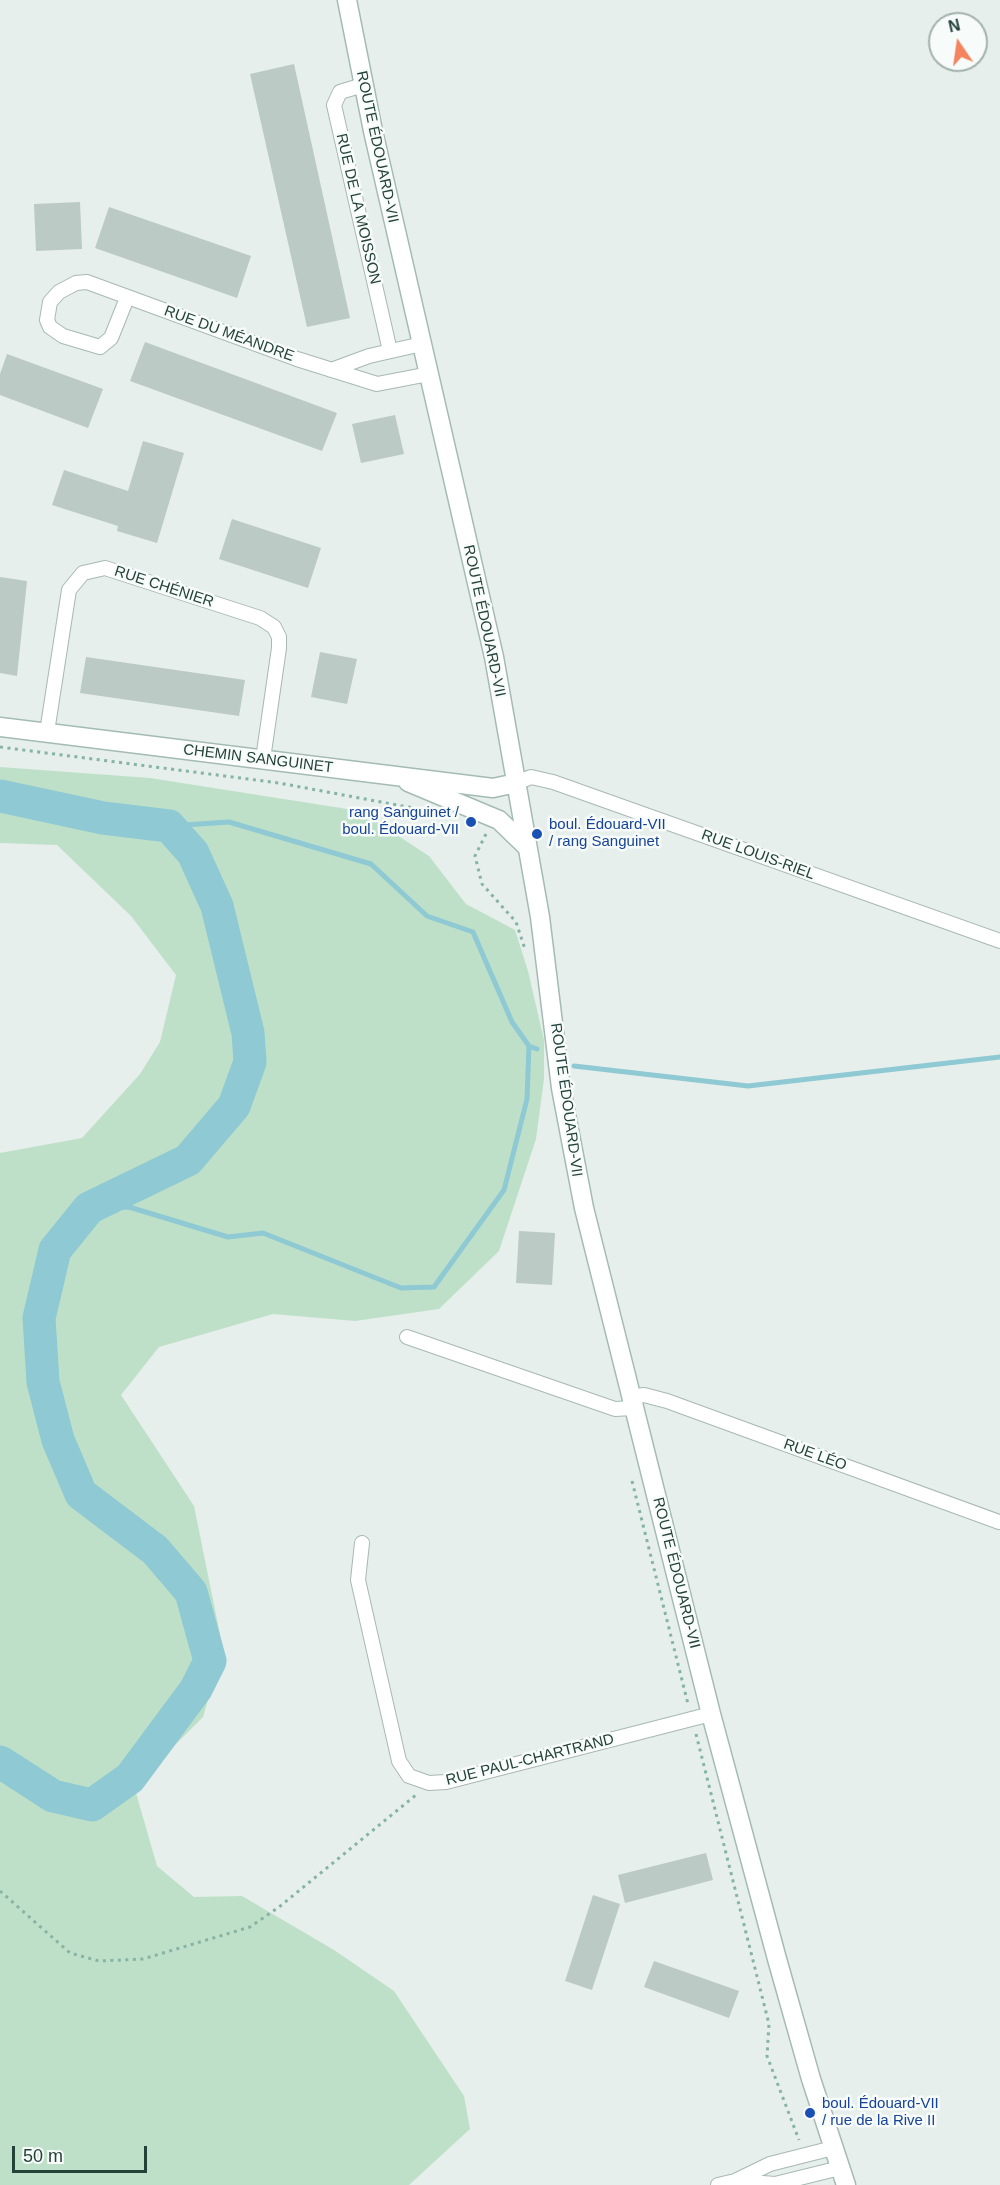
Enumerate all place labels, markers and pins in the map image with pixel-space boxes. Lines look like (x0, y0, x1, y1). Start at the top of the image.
place label: rang Sanguinet / boul. Édouard-VII (342, 804, 459, 839)
marker: rang Sanguinet / boul. Édouard-VII (464, 815, 478, 829)
place label: boul. Édouard-VII / rang Sanguinet (549, 816, 666, 851)
marker: boul. Édouard-VII / rang Sanguinet (530, 827, 544, 841)
place label: boul. Édouard-VII / rue de la Rive II (822, 2095, 939, 2130)
marker: boul. Édouard-VII / rue de la Rive II (803, 2106, 817, 2120)

